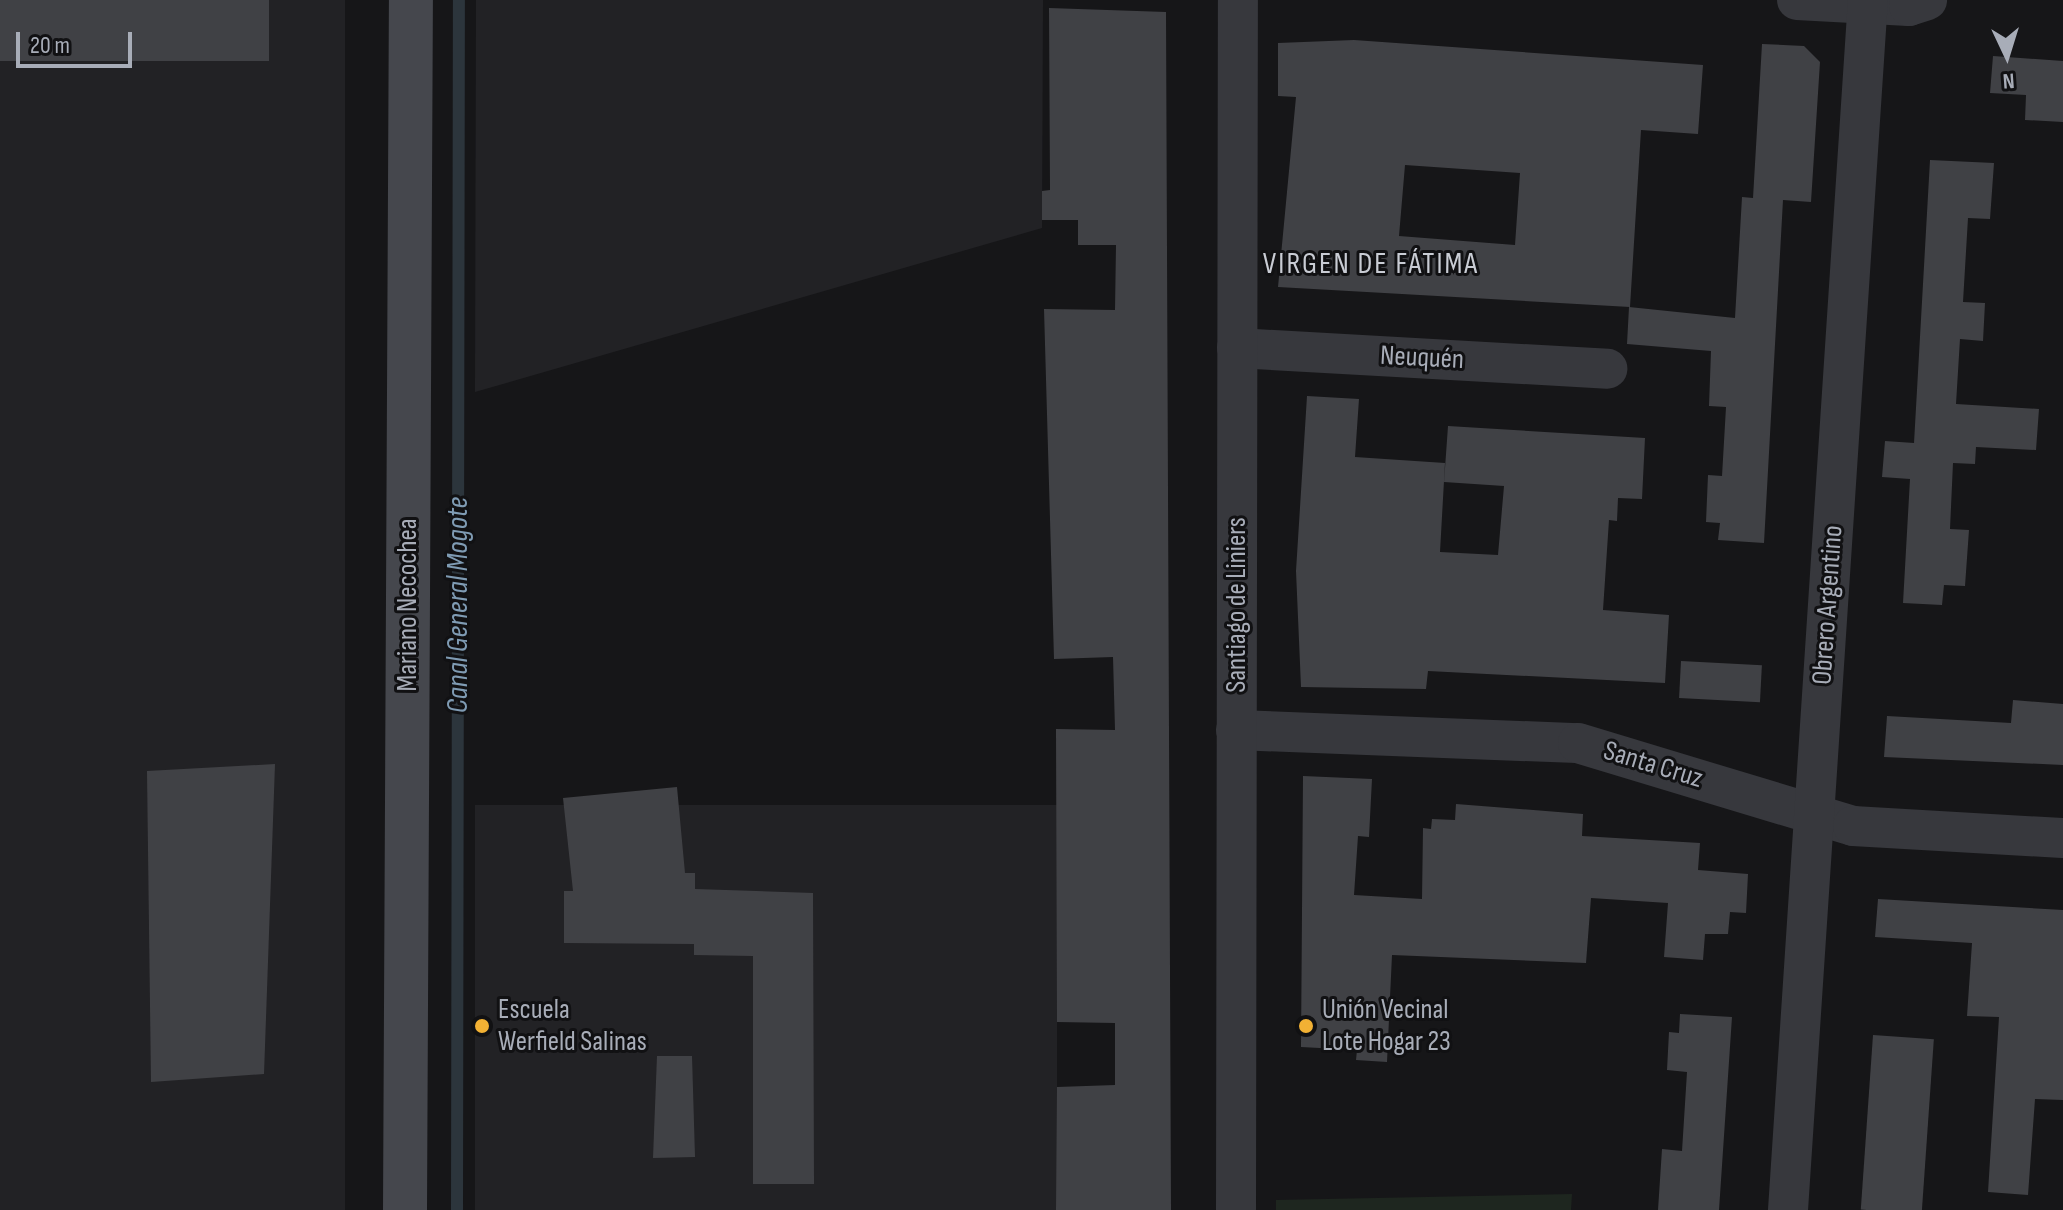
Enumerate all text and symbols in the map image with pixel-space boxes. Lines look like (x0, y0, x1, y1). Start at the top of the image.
scale bar (20, 16, 136, 66)
north arrow (1967, 16, 2047, 96)
text: 20 m (30, 31, 70, 60)
text: N (2002, 67, 2016, 94)
district label: VIRGEN DE FÁTIMA (1263, 246, 1479, 282)
street label: Neuquén (1379, 339, 1465, 377)
water label: Canal General Mogote (440, 497, 476, 713)
street label: Santiago de Liniers (1220, 517, 1254, 693)
street label: Mariano Necochea (391, 519, 425, 691)
street label: Obrero Argentino (1806, 524, 1850, 686)
street label: Santa Cruz (1599, 734, 1707, 796)
place label: Escuela Werfield Salinas (498, 993, 647, 1059)
place label: Unión Vecinal Lote Hogar 23 (1322, 993, 1451, 1059)
marker: Escuela Werfield Salinas (473, 1017, 491, 1035)
marker: Unión Vecinal Lote Hogar 23 (1297, 1017, 1315, 1035)

